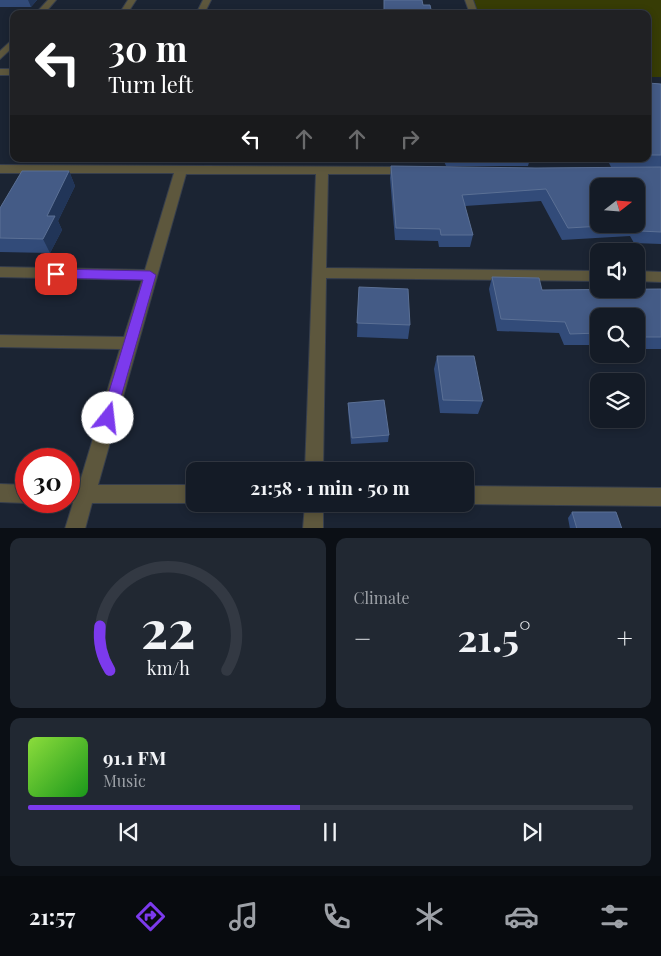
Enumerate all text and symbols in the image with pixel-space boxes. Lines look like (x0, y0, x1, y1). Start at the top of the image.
text: 30 m (108, 24, 188, 71)
icon: left (25, 30, 90, 95)
text: Turn left (108, 69, 193, 99)
icon: left (237, 125, 265, 153)
icon: ahead (290, 125, 318, 153)
icon: ahead (343, 125, 371, 153)
icon: right (396, 125, 424, 153)
north arrow (590, 178, 645, 232)
map controls (590, 178, 645, 428)
button: sound (590, 243, 645, 298)
pin (35, 253, 77, 295)
icon: arrive (42, 260, 70, 288)
button: search (590, 308, 645, 363)
button: layers (590, 373, 645, 428)
position arrow (81, 391, 133, 443)
speed limit sign: 30 (15, 448, 80, 513)
text: 21:58 · 1 min · 50 m (250, 474, 410, 500)
text: Climate (354, 587, 410, 608)
text: 22 (141, 593, 195, 662)
text: 21.5° (457, 611, 531, 662)
text: − (354, 619, 372, 656)
text: + (617, 619, 633, 656)
text: km/h (146, 656, 190, 679)
text: 91.1 FM (103, 744, 166, 770)
text: Music (103, 770, 146, 791)
icon: previous (115, 818, 143, 846)
icon: pause (316, 818, 344, 846)
icon: next (518, 818, 546, 846)
icon: directions (133, 899, 168, 934)
icon: music (226, 899, 261, 934)
icon: phone (319, 899, 354, 934)
icon: climate (412, 899, 447, 934)
icon: car (504, 899, 539, 934)
icon: filters (597, 899, 632, 934)
text: 21:57 (29, 901, 75, 931)

